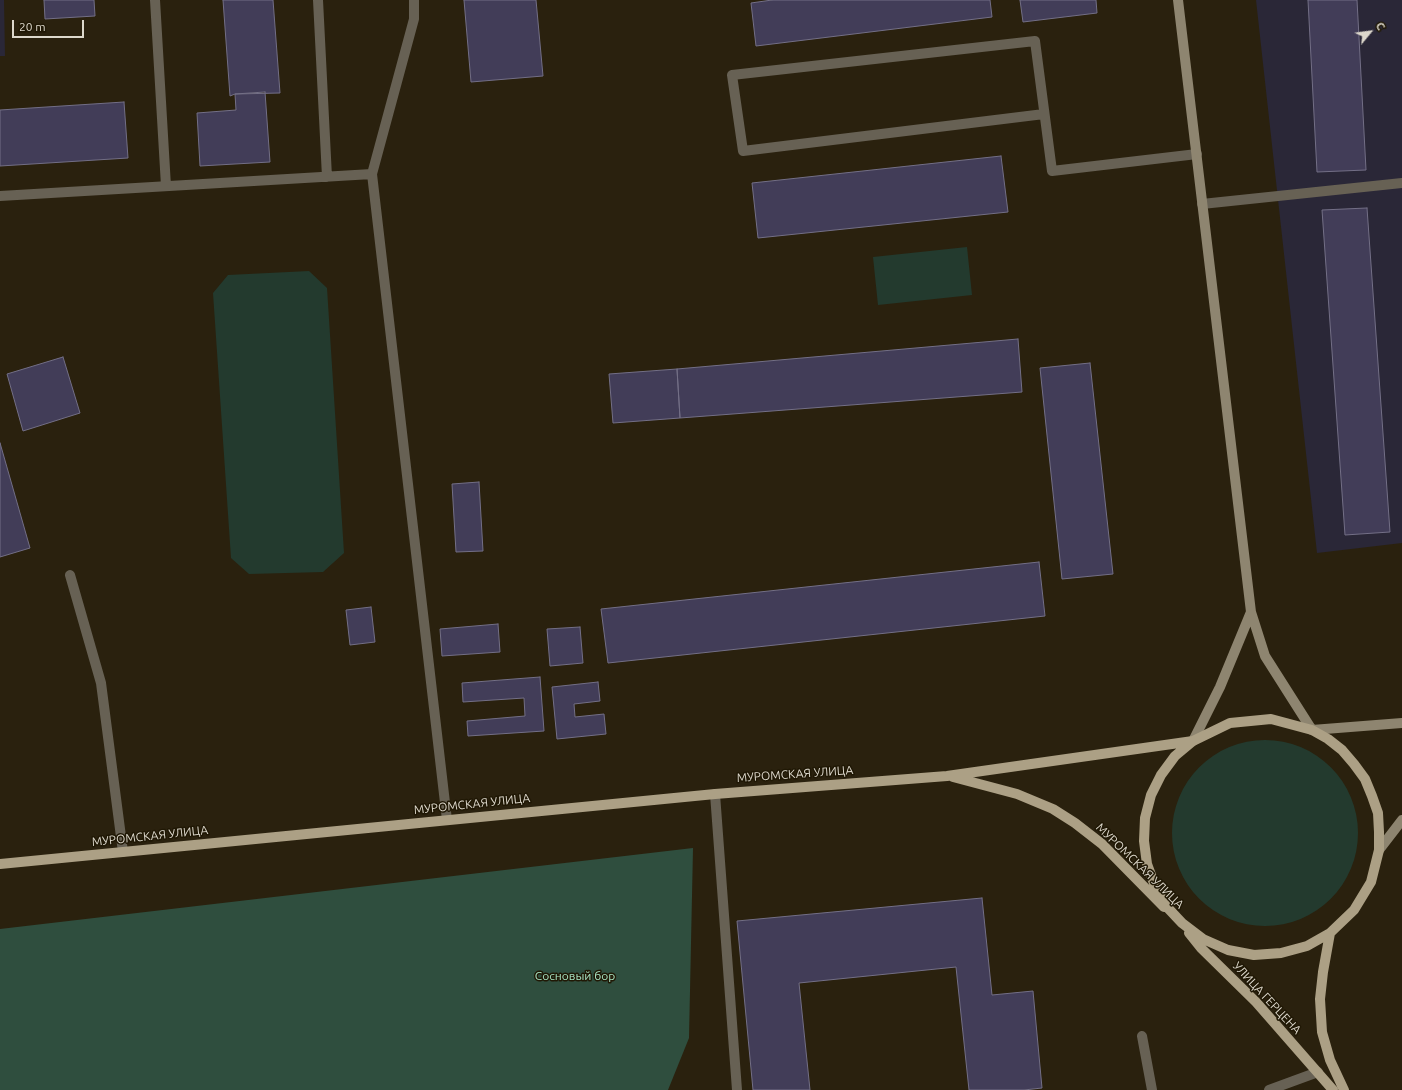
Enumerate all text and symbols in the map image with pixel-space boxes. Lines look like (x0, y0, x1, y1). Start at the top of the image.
scale bar (14, 12, 86, 38)
north arrow (1350, 12, 1390, 52)
text: 20 m (19, 20, 46, 33)
text: С (1374, 20, 1387, 32)
street label: МУРОМСКАЯ УЛИЦА (736, 763, 854, 785)
street label: МУРОМСКАЯ УЛИЦА (413, 791, 531, 817)
street label: МУРОМСКАЯ УЛИЦА (1093, 820, 1187, 912)
street label: МУРОМСКАЯ УЛИЦА (91, 823, 209, 849)
street label: УЛИЦА ГЕРЦЕНА (1230, 959, 1304, 1037)
park label: Сосновый бор (535, 969, 615, 983)

